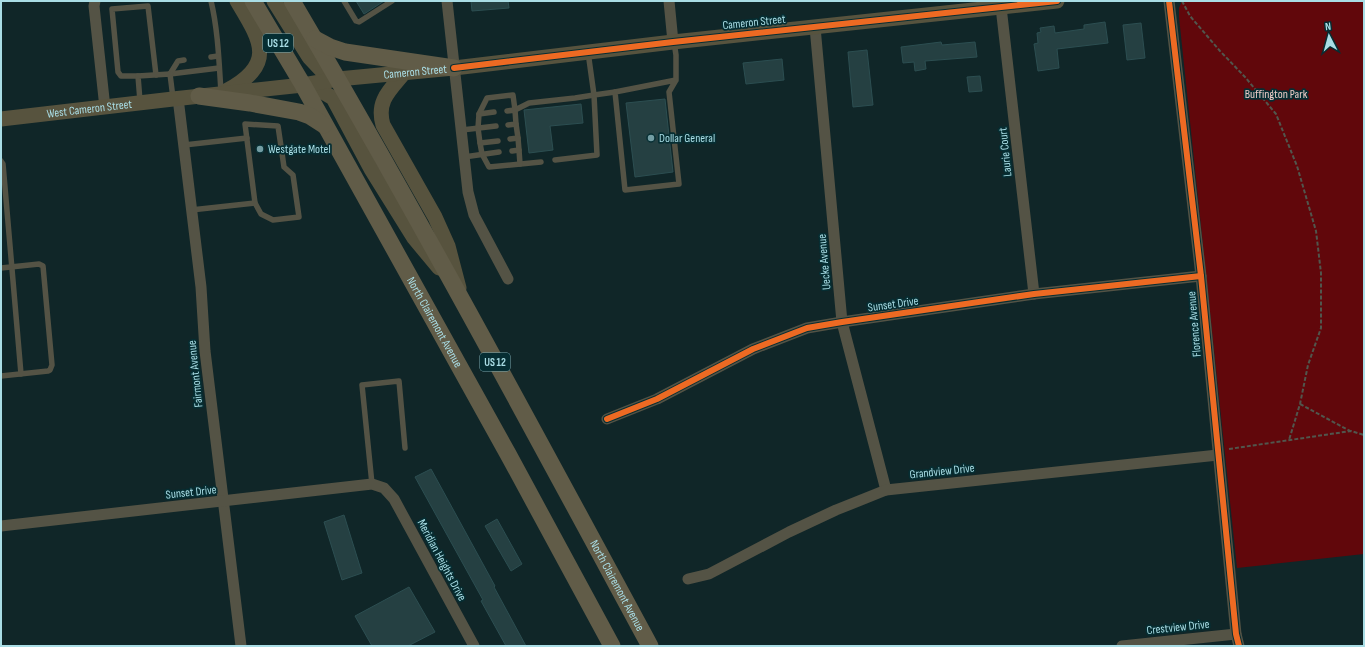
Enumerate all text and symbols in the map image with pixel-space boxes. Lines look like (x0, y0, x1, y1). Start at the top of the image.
street label: Cameron Street (722, 12, 787, 33)
north arrow (1309, 16, 1349, 56)
text: N (1324, 20, 1332, 33)
road number: US 12 (263, 34, 293, 52)
street label: Cameron Street (383, 62, 448, 83)
park label: Buffington Park (1245, 87, 1308, 102)
street label: West Cameron Street (46, 97, 133, 122)
street label: Laurie Court (995, 126, 1016, 177)
place label: Dollar General (659, 131, 715, 146)
marker: Dollar General (646, 133, 656, 143)
place label: Westgate Motel (268, 142, 331, 157)
marker: Westgate Motel (255, 144, 265, 154)
street label: Uecke Avenue (815, 233, 834, 291)
street label: North Clairemont Avenue (403, 274, 466, 370)
street label: Florence Avenue (1184, 290, 1205, 357)
street label: Sunset Drive (867, 294, 919, 315)
street label: Fairmont Avenue (184, 339, 206, 408)
road number: US 12 (480, 353, 510, 371)
street label: Grandview Drive (909, 461, 975, 482)
street label: Sunset Drive (165, 482, 217, 503)
street label: Meridian Heights Drive (414, 517, 469, 604)
street label: North Clairemont Avenue (586, 538, 648, 634)
street label: Crestview Drive (1146, 617, 1210, 638)

